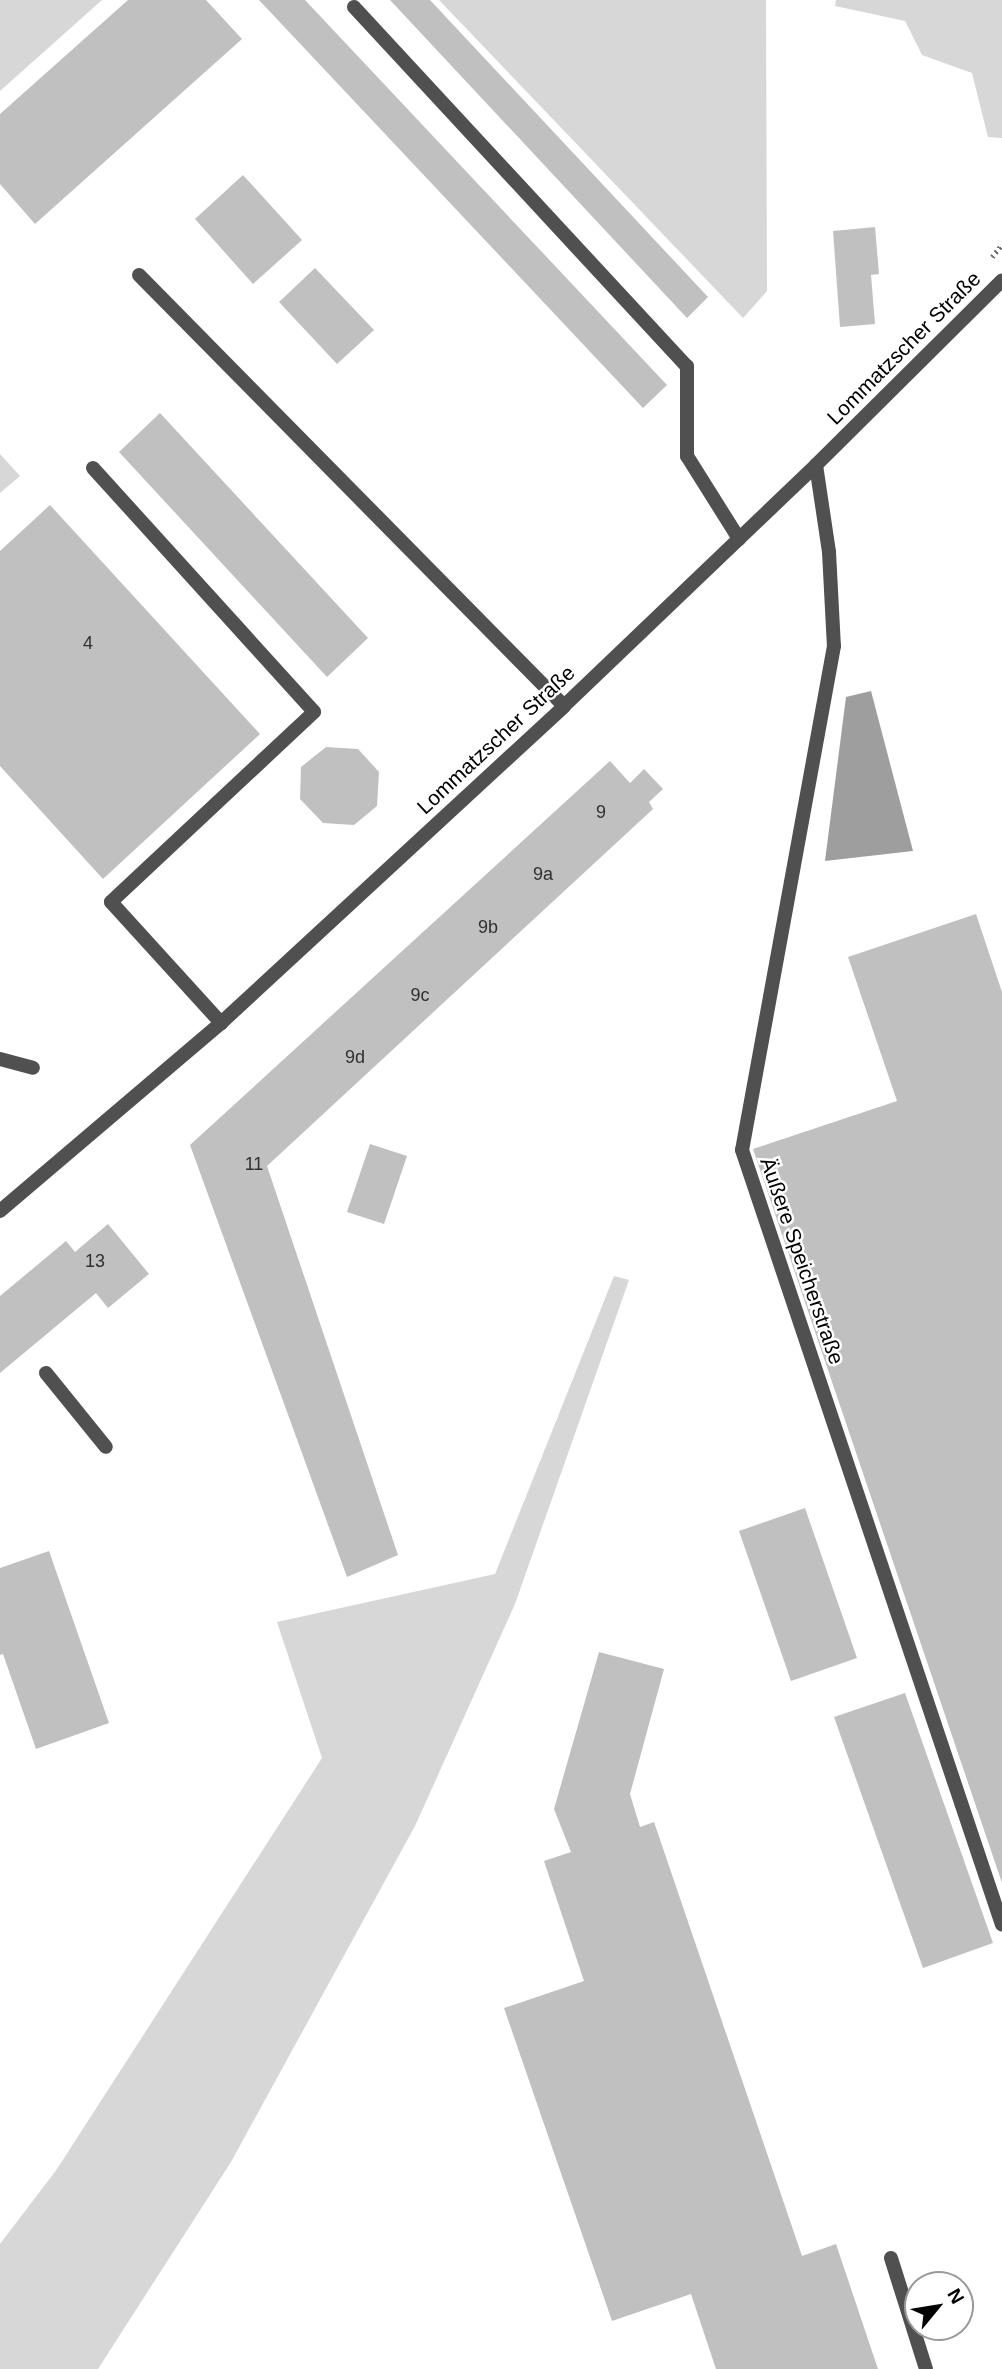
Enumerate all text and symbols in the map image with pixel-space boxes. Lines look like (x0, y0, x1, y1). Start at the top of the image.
street label: Lommatzscher Straße (822, 266, 986, 430)
house number: 4 (83, 632, 93, 654)
street label: Lommatzscher Straße (412, 660, 580, 820)
house number: 9 (596, 801, 606, 823)
house number: 9a (533, 863, 553, 885)
house number: 9b (478, 916, 498, 938)
house number: 9c (410, 984, 430, 1006)
house number: 9d (345, 1046, 365, 1068)
house number: 11 (245, 1153, 263, 1175)
street label: Äußere Speicherstraße (755, 1154, 849, 1368)
house number: 13 (85, 1250, 105, 1272)
north arrow (904, 2271, 974, 2341)
text: N (943, 2285, 968, 2307)

